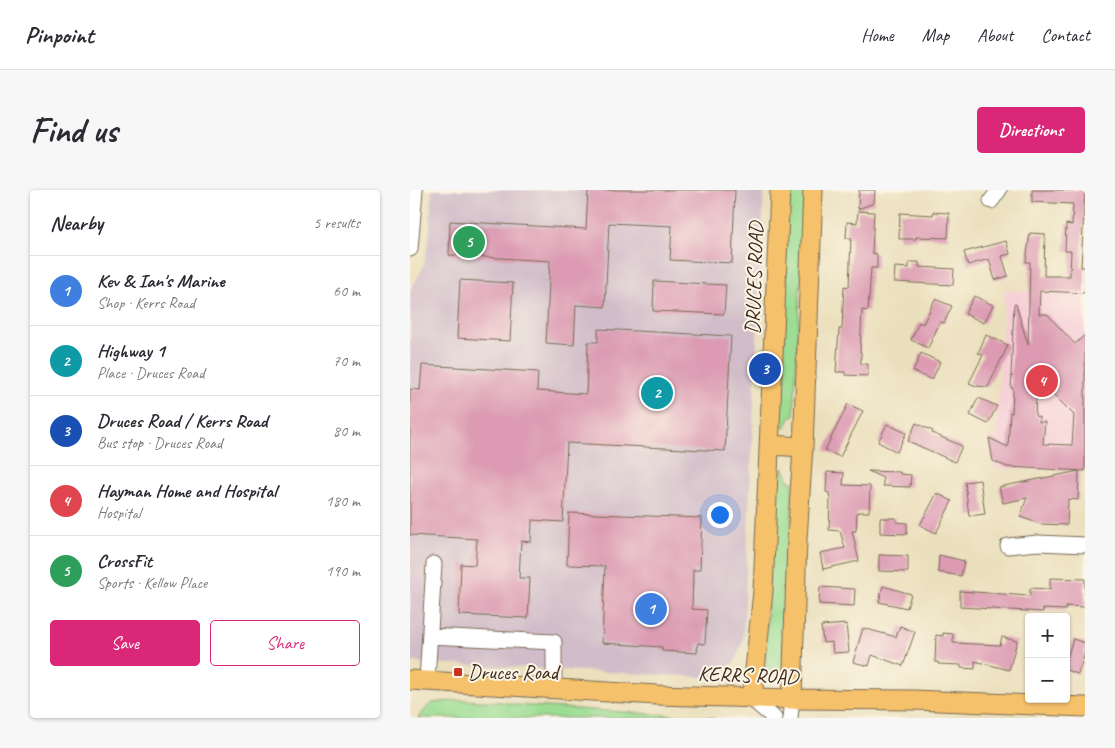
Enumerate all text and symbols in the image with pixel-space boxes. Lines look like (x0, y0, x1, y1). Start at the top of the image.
text: Pinpoint (25, 20, 94, 50)
text: Home (861, 24, 894, 46)
text: Map (922, 24, 949, 46)
text: About (977, 24, 1013, 46)
text: Contact (1041, 24, 1090, 46)
button: Directions (977, 107, 1085, 153)
text: Find us (30, 108, 117, 153)
text: Nearby (50, 210, 103, 236)
text: 5 results (313, 213, 360, 233)
street label: DRUCES ROAD (739, 220, 769, 335)
pin: 5 (453, 223, 485, 261)
text: Kev & Ian's Marine (97, 269, 225, 293)
text: 1 (62, 281, 70, 301)
text: 60 m (333, 281, 360, 301)
text: Shop · Kerrs Road (97, 293, 195, 313)
text: Highway 1 (97, 339, 165, 363)
pin: 3 (749, 350, 781, 388)
text: 2 (62, 351, 70, 371)
text: 70 m (333, 351, 360, 371)
pin: 4 (1026, 362, 1058, 400)
text: Place · Druces Road (97, 363, 204, 383)
pin: 2 (641, 374, 673, 412)
text: Druces Road / Kerrs Road (97, 409, 267, 433)
text: 3 (62, 421, 70, 441)
text: 80 m (333, 421, 360, 441)
text: Bus stop · Druces Road (97, 433, 222, 453)
text: Hayman Home and Hospital (97, 479, 276, 503)
text: 4 (62, 491, 70, 511)
text: 180 m (326, 491, 360, 511)
your location (707, 502, 733, 528)
text: Hospital (97, 503, 141, 523)
text: CrossFit (97, 549, 152, 573)
text: 5 (63, 561, 69, 581)
text: 190 m (326, 561, 360, 581)
text: Sports · Kellow Place (97, 573, 207, 593)
pin: 1 (635, 590, 667, 628)
map controls (1025, 613, 1070, 703)
button: + (1025, 613, 1070, 658)
button: Save (50, 620, 200, 666)
button: Share (210, 620, 360, 666)
button: − (1025, 658, 1070, 703)
place label: Druces Road (468, 659, 562, 685)
street label: KERRS ROAD (697, 660, 800, 690)
marker: Druces Road (452, 666, 464, 678)

